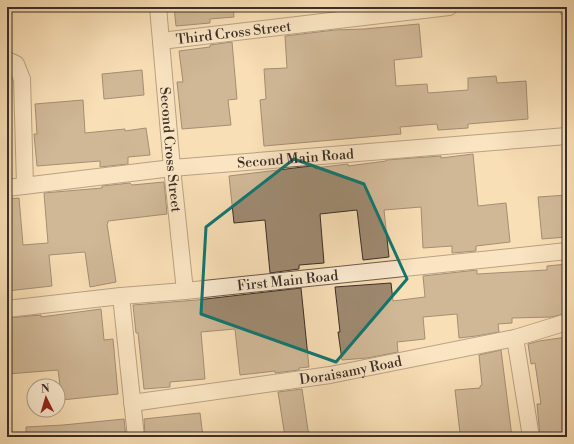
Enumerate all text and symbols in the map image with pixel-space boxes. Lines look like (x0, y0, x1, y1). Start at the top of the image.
street label: Third Cross Street (175, 18, 292, 49)
street label: Second Cross Street (155, 86, 185, 213)
street label: Second Main Road (236, 145, 355, 173)
street label: First Main Road (236, 267, 339, 296)
street label: Doraisamy Road (298, 353, 404, 389)
north arrow (26, 378, 66, 418)
text: N (40, 382, 50, 396)

